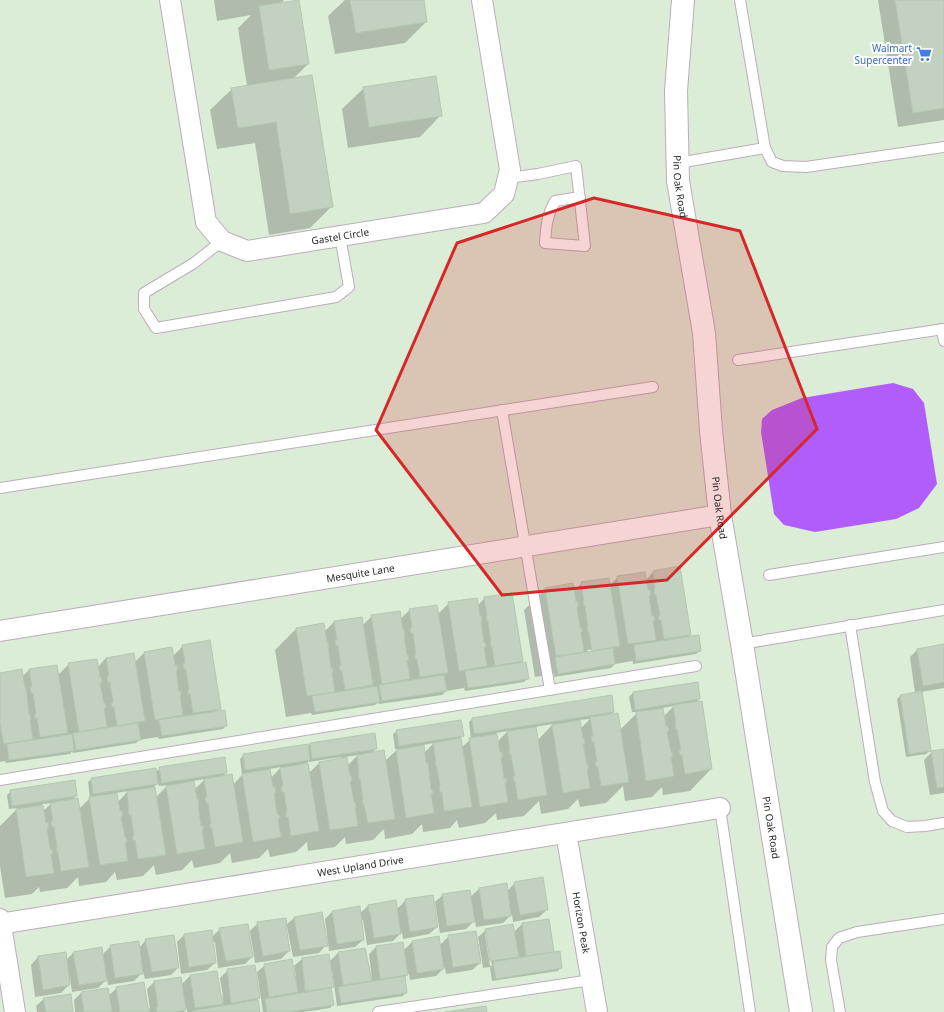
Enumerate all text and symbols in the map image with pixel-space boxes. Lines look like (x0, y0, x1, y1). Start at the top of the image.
place label: Walmart Supercenter (855, 41, 912, 67)
supermarket icon: Walmart Supercenter (915, 45, 933, 63)
street label: Pin Oak Road (670, 155, 691, 219)
street label: Gastel Circle (310, 224, 370, 248)
street label: Pin Oak Road (709, 476, 731, 540)
street label: Mesquite Lane (325, 560, 396, 585)
street label: Pin Oak Road (760, 795, 783, 860)
street label: West Upland Drive (316, 852, 405, 880)
street label: Horizon Peak (569, 891, 594, 955)

